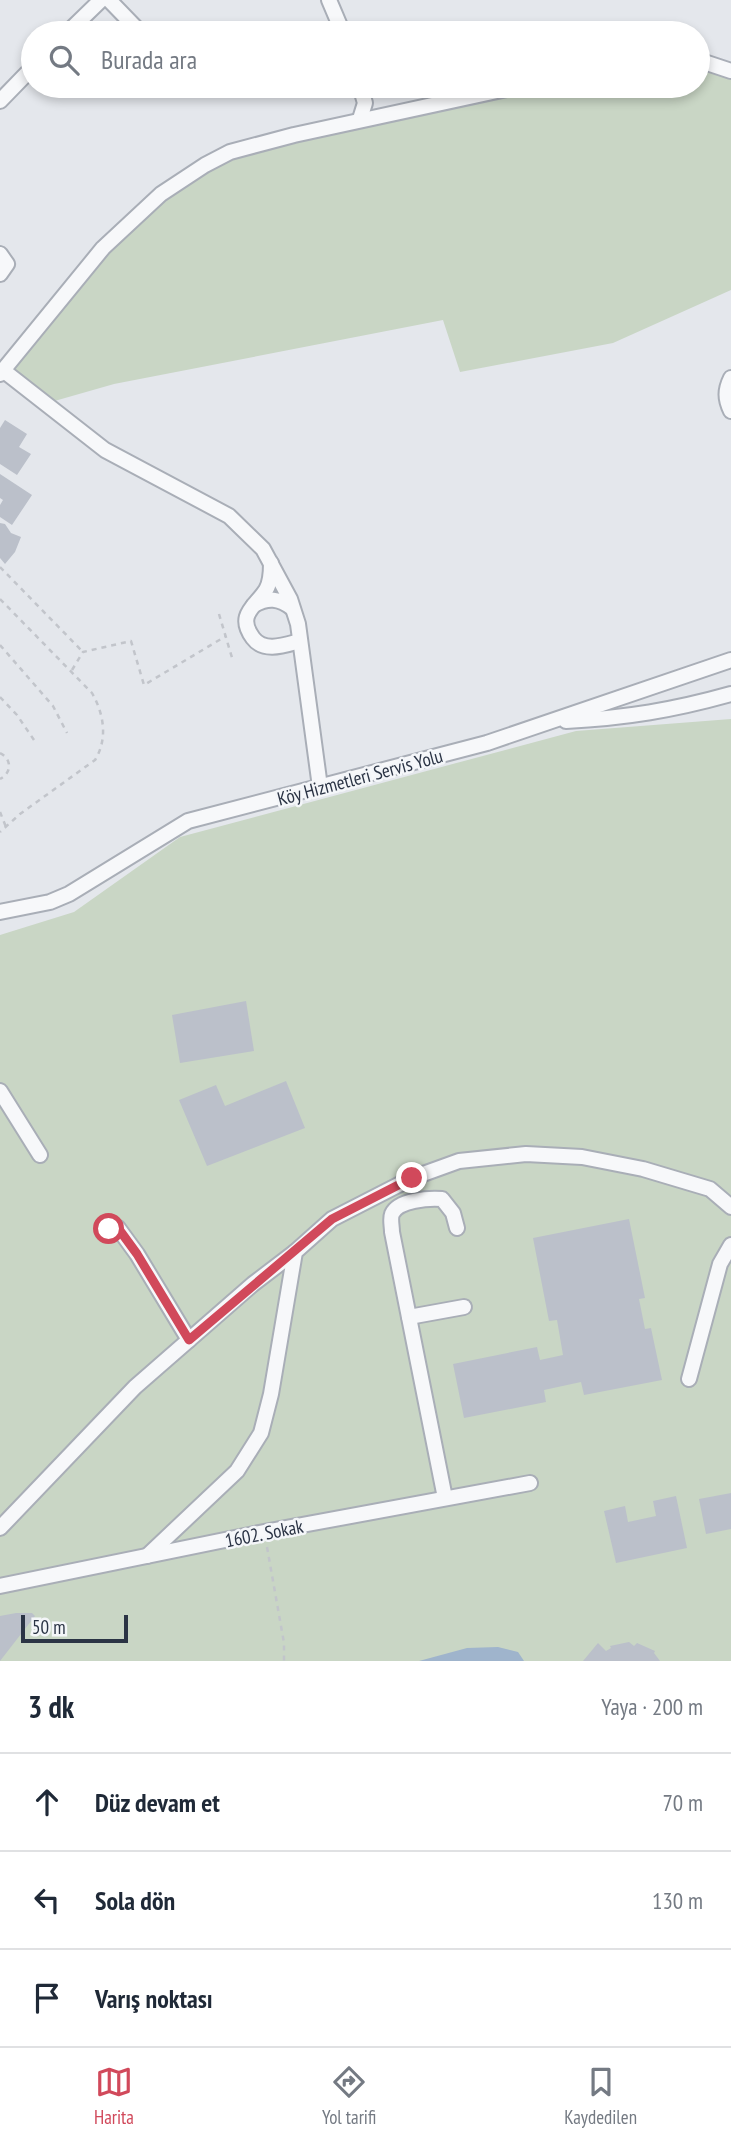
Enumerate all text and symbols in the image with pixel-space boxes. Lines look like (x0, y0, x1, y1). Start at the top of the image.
search box (21, 21, 710, 98)
icon: search (45, 41, 83, 79)
text: Burada ara (101, 43, 197, 76)
street label: Köy Hizmetleri Servis Yolu (275, 743, 445, 811)
route end (396, 1162, 427, 1193)
route start (93, 1213, 124, 1244)
street label: 1602. Sokak (223, 1514, 306, 1552)
scale bar (21, 1612, 128, 1644)
text: 50 m (32, 1615, 66, 1639)
text: 3 dk (28, 1687, 74, 1726)
text: Yaya · 200 m (601, 1692, 703, 1721)
icon: ahead (28, 1783, 66, 1821)
text: Düz devam et (95, 1786, 220, 1819)
text: 70 m (662, 1788, 703, 1817)
icon: left (28, 1881, 66, 1919)
text: Sola dön (95, 1884, 175, 1917)
text: 130 m (652, 1886, 703, 1915)
icon: arrive (28, 1979, 66, 2017)
text: Varış noktası (95, 1982, 213, 2015)
tab: Harita (94, 2063, 134, 2129)
tab: Yol tarifi (322, 2063, 376, 2129)
tab: Kaydedilen (564, 2063, 637, 2129)

